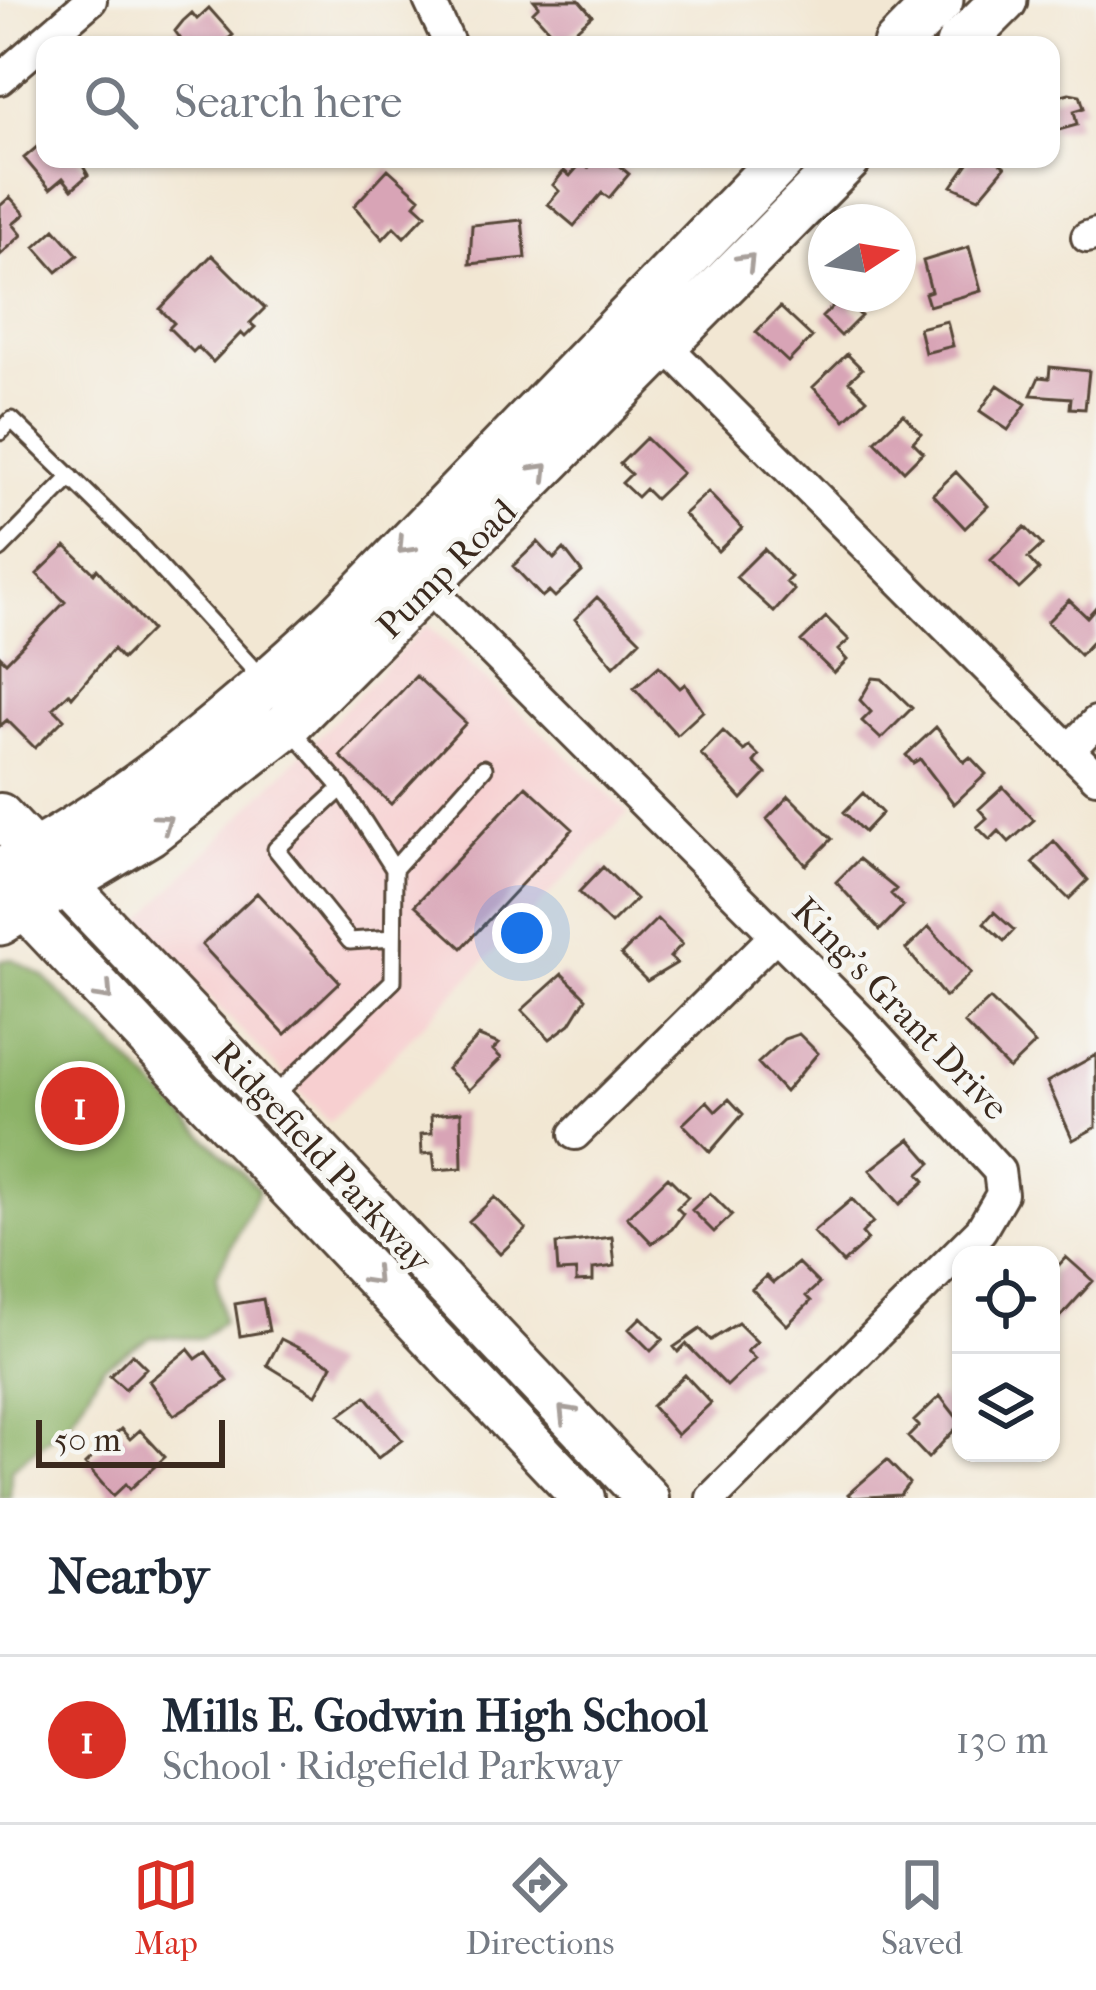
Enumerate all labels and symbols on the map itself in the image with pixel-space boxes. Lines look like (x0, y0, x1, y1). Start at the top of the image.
north arrow (808, 204, 916, 312)
one-way arrow (733, 253, 755, 275)
one-way arrow (527, 463, 549, 485)
street label: Pump Road (368, 490, 525, 647)
one-way arrow (397, 532, 419, 553)
one-way arrow (151, 814, 173, 836)
street label: King's Grant Drive (784, 889, 1017, 1128)
your location (492, 903, 552, 963)
one-way arrow (90, 980, 112, 1001)
street label: Ridgefield Parkway (204, 1032, 442, 1282)
pin: 1 (41, 1061, 119, 1151)
one-way arrow (359, 1263, 381, 1284)
one-way arrow (559, 1405, 581, 1427)
scale bar (36, 1414, 225, 1467)

